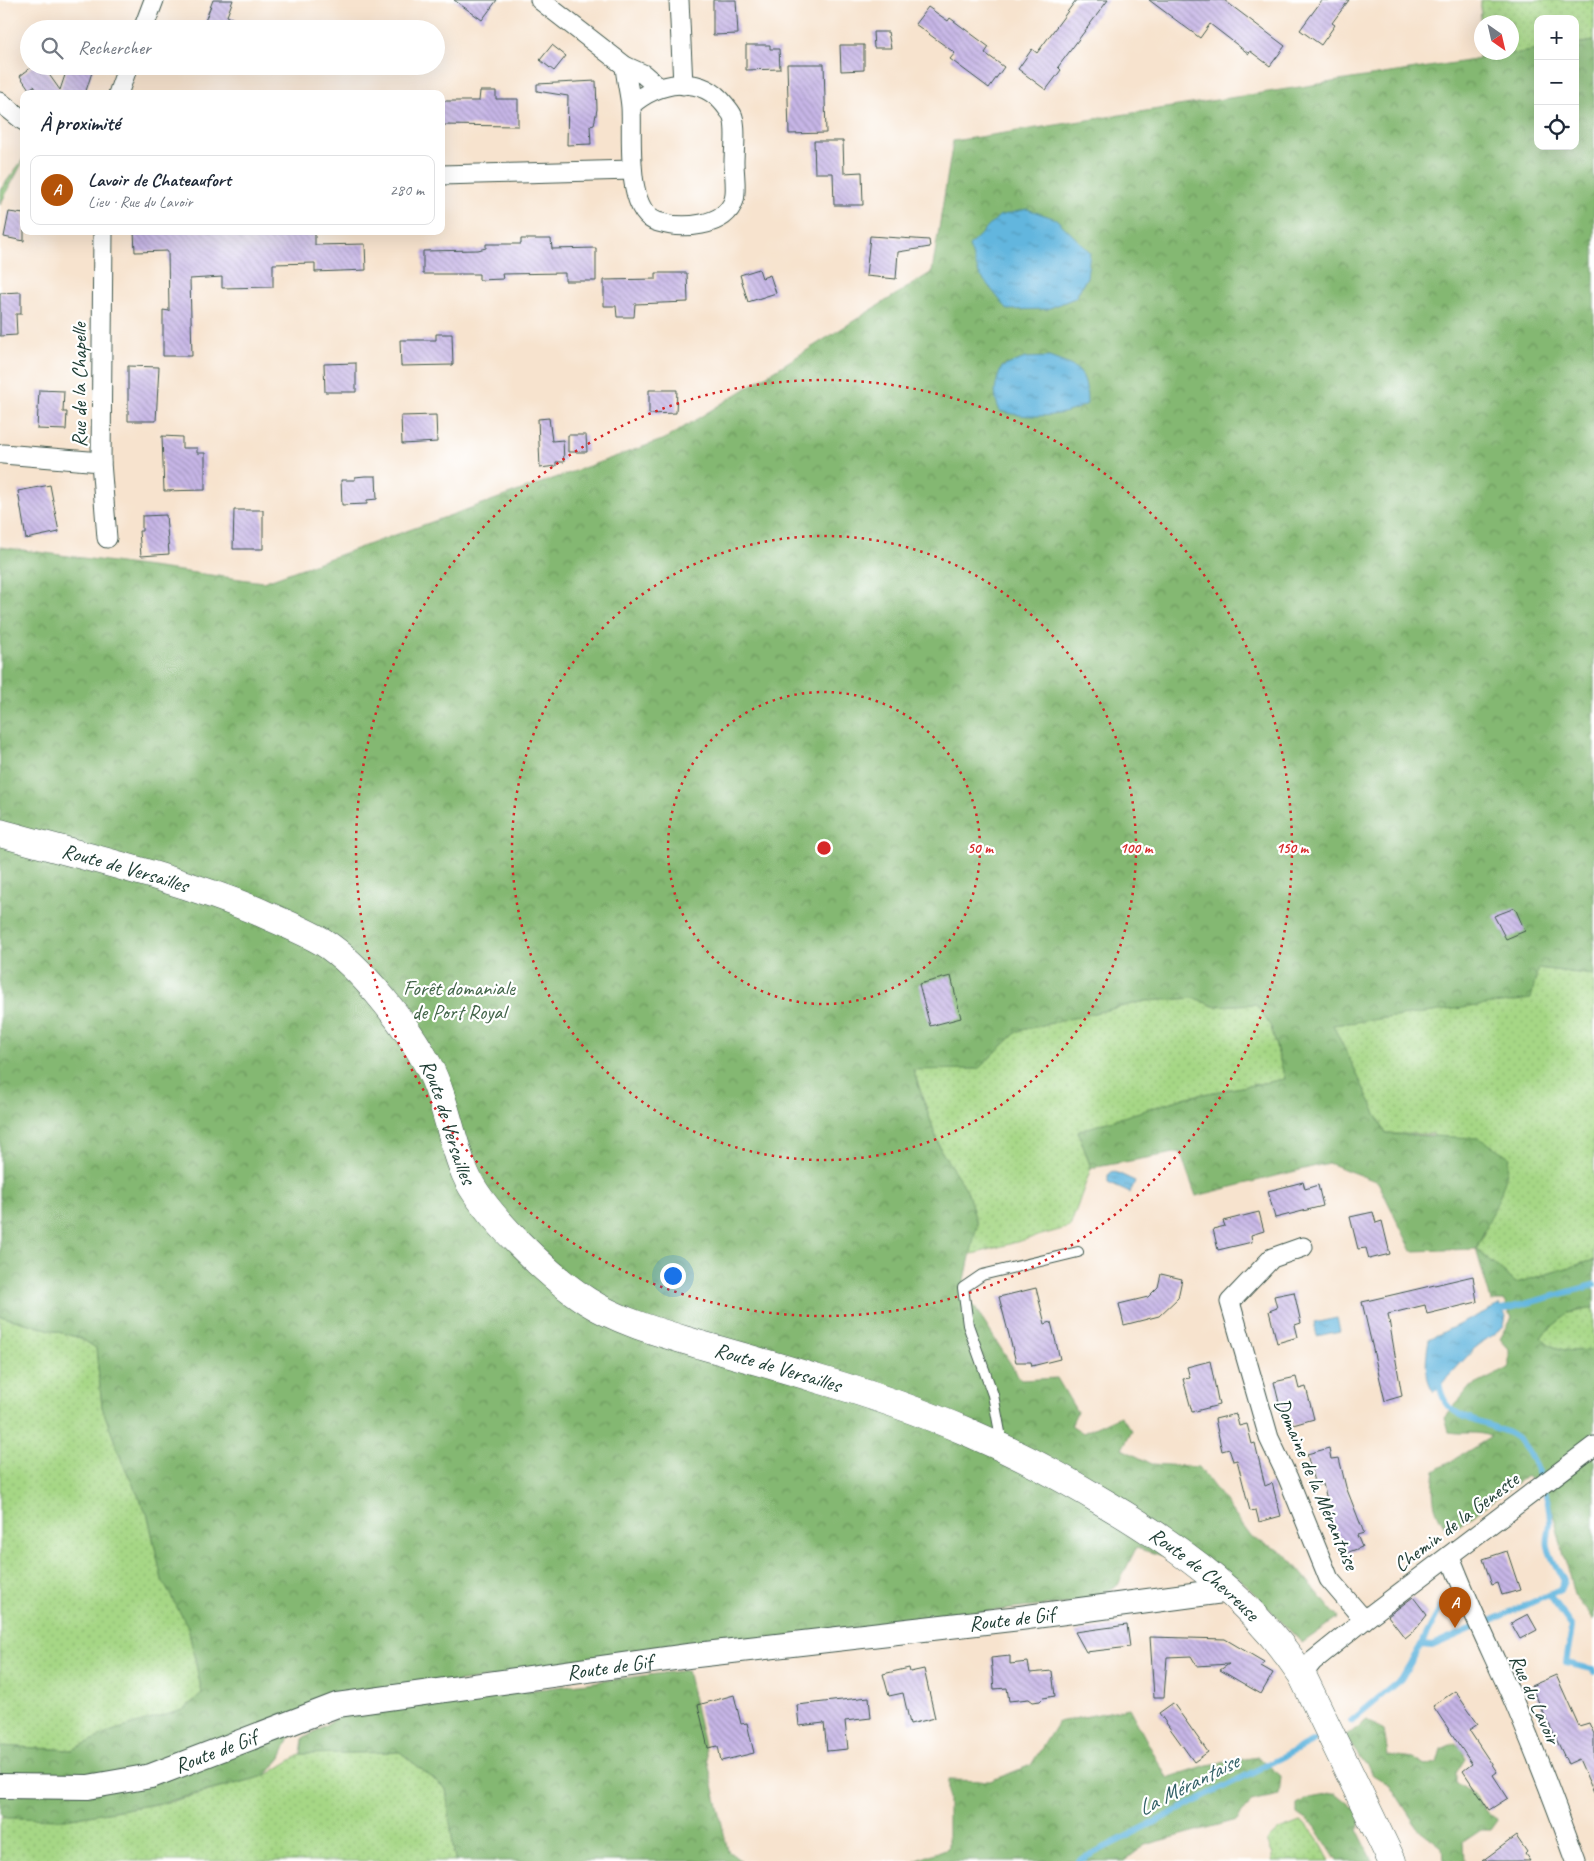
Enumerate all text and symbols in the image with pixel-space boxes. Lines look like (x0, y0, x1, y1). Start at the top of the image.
north arrow (1474, 15, 1519, 60)
map controls (1534, 15, 1579, 150)
button: + (1534, 15, 1579, 60)
search box (20, 20, 445, 75)
icon: search (38, 34, 66, 62)
text: Rechercher (78, 36, 151, 60)
button: − (1534, 60, 1579, 105)
button: locate (1534, 105, 1579, 150)
text: À proximité (40, 110, 120, 136)
text: Lavoir de Chateaufort (88, 168, 231, 192)
text: A (53, 180, 61, 200)
text: 280 m (390, 180, 424, 200)
text: Lieu · Rue du Lavoir (88, 192, 193, 212)
street label: Rue de la Chapelle (66, 320, 92, 447)
street label: Route de Versailles (59, 837, 194, 899)
centre of rings (815, 839, 833, 857)
text: 50 m (967, 839, 994, 858)
text: 100 m (1120, 839, 1154, 858)
text: 150 m (1276, 839, 1310, 858)
park label: Forêt domaniale de Port Royal (403, 975, 516, 1025)
street label: Route de Versailles (414, 1055, 482, 1191)
your location (660, 1263, 686, 1289)
street label: Route de Versailles (712, 1337, 846, 1399)
street label: Domaine de la Mérantaise (1269, 1394, 1366, 1576)
street label: Chemin de la Geneste (1388, 1465, 1525, 1578)
street label: Route de Chevreuse (1145, 1521, 1266, 1627)
pin: A (1439, 1587, 1471, 1628)
street label: Route de Gif (967, 1600, 1060, 1637)
street label: Route de Gif (565, 1648, 658, 1686)
street label: Rue du Lavoir (1504, 1650, 1567, 1749)
street label: Route de Gif (171, 1722, 265, 1779)
water label: La Mérantaise (1133, 1746, 1247, 1822)

